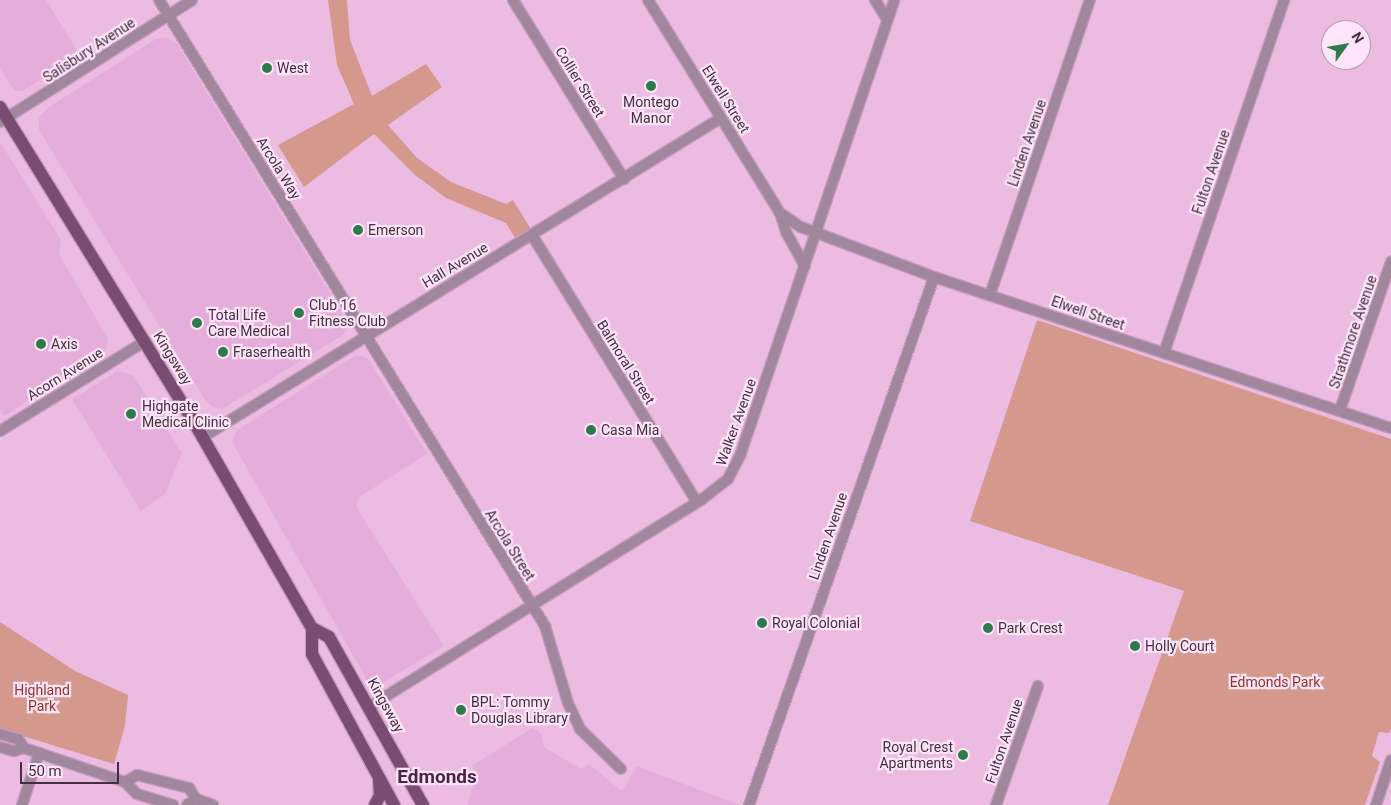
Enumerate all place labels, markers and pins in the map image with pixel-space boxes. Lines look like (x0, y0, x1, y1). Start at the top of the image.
place label: West (277, 60, 308, 76)
marker: West (261, 62, 273, 74)
marker: Montego Manor (645, 80, 657, 92)
place label: Montego Manor (623, 94, 679, 126)
place label: Emerson (368, 222, 423, 238)
marker: Emerson (352, 224, 364, 236)
place label: Club 16 Fitness Club (309, 297, 386, 330)
place label: Total Life Care Medical (208, 307, 290, 340)
marker: Club 16 Fitness Club (293, 307, 305, 319)
marker: Total Life Care Medical (190, 316, 204, 330)
place label: Axis (51, 336, 78, 352)
marker: Axis (35, 338, 47, 350)
place label: Fraserhealth (233, 344, 310, 360)
marker: Fraserhealth (217, 346, 229, 358)
place label: Highgate Medical Clinic (142, 398, 229, 431)
marker: Highgate Medical Clinic (124, 407, 138, 421)
place label: Casa Mia (601, 422, 659, 438)
marker: Casa Mia (585, 424, 597, 436)
place label: Royal Colonial (772, 615, 860, 631)
marker: Royal Colonial (756, 617, 768, 629)
place label: Park Crest (998, 620, 1063, 636)
marker: Park Crest (982, 622, 994, 634)
place label: Holly Court (1145, 638, 1214, 654)
marker: Holly Court (1129, 640, 1141, 652)
place label: BPL: Tommy Douglas Library (471, 694, 568, 726)
marker: BPL: Tommy Douglas Library (455, 704, 467, 716)
place label: Royal Crest Apartments (879, 739, 953, 772)
marker: Royal Crest Apartments (957, 749, 969, 761)

